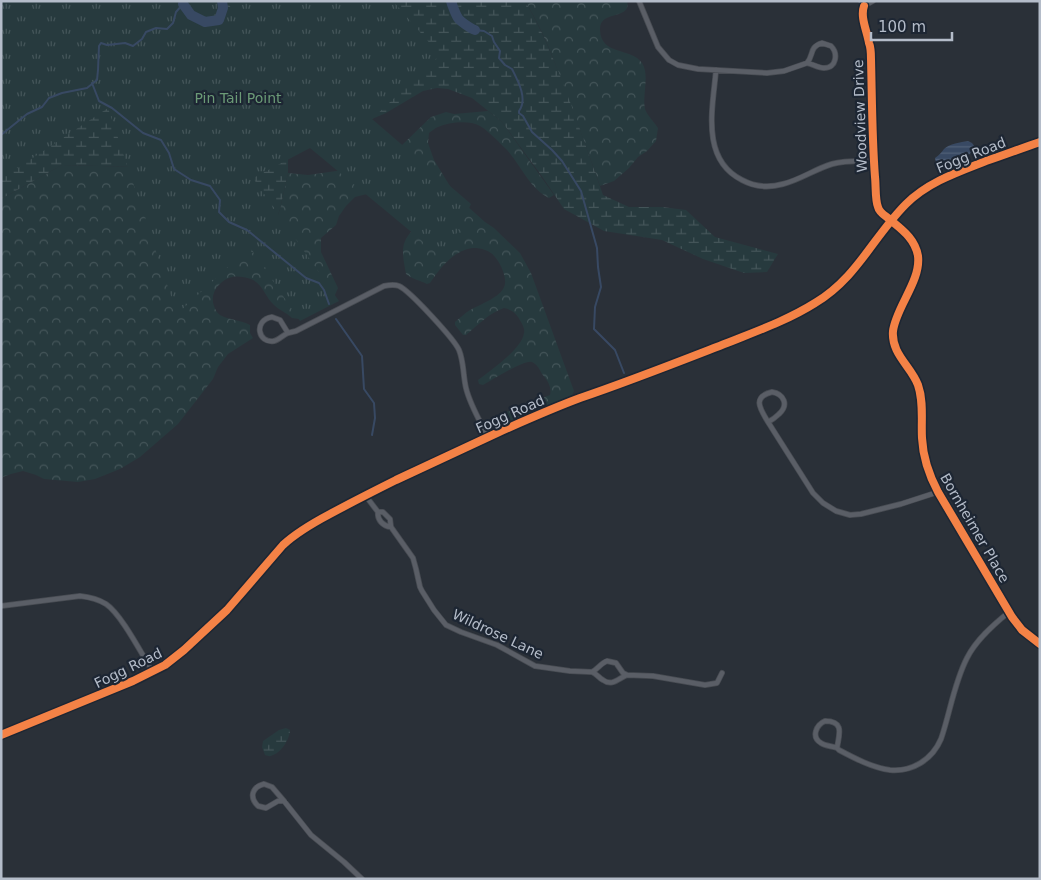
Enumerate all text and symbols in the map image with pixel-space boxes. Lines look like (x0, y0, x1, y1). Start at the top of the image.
scale bar (871, 10, 952, 42)
text: 100 m (878, 18, 926, 36)
street label: Woodview Drive (850, 59, 870, 173)
park label: Pin Tail Point (194, 90, 282, 106)
street label: Fogg Road (934, 134, 1008, 176)
street label: Fogg Road (473, 392, 547, 436)
street label: Bornheimer Place (937, 470, 1013, 586)
street label: Wildrose Lane (450, 606, 546, 662)
street label: Fogg Road (91, 645, 165, 691)

